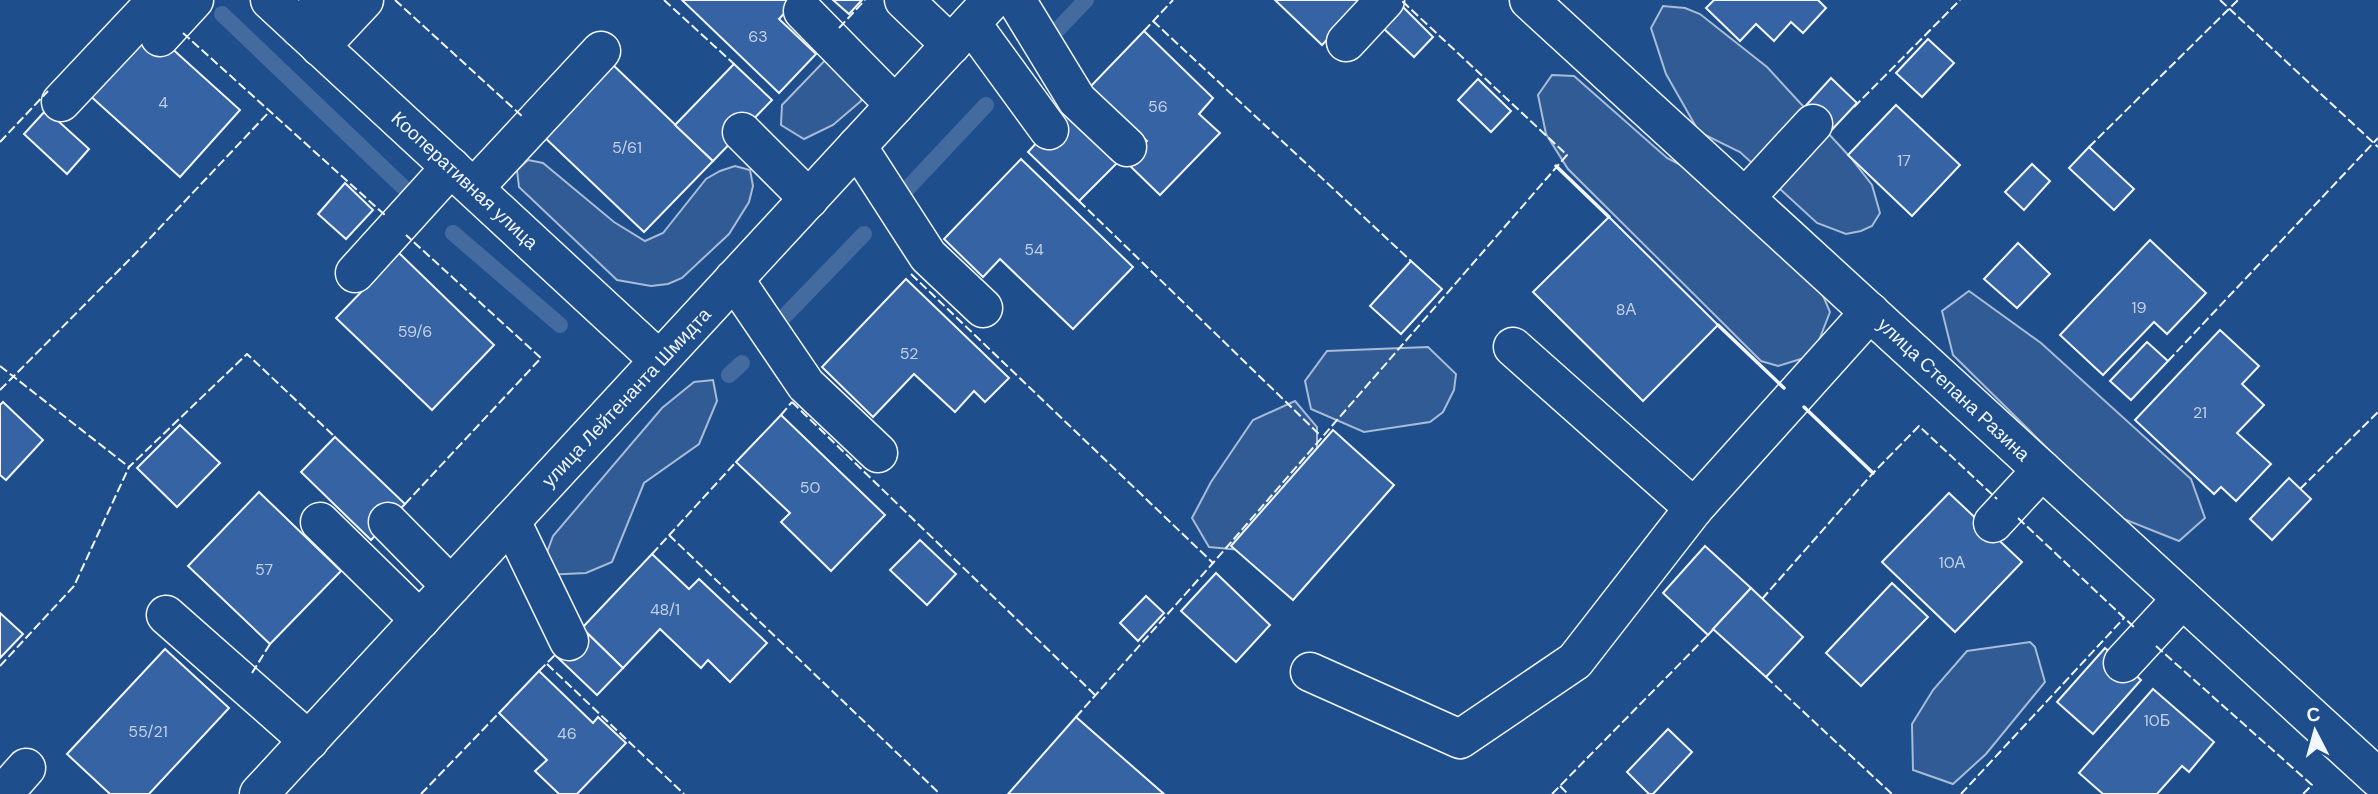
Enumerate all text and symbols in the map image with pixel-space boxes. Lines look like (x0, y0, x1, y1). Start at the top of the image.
house number: 63 (748, 26, 768, 47)
house number: 4 (158, 92, 168, 113)
house number: 56 (1148, 96, 1168, 117)
street label: Кооперативная улица (386, 106, 544, 255)
house number: 5/61 (612, 137, 642, 158)
house number: 17 (1897, 150, 1911, 171)
house number: 54 (1024, 239, 1044, 260)
house number: 19 (2131, 297, 2147, 318)
house number: 8А (1616, 299, 1637, 320)
street label: улица Лейтенанта Шмидта (536, 302, 717, 492)
street label: улица Степана Разина (1872, 312, 2036, 467)
house number: 59/6 (398, 321, 432, 342)
house number: 52 (900, 343, 918, 364)
house number: 21 (2193, 402, 2207, 423)
house number: 50 (800, 477, 820, 498)
house number: 10А (1939, 552, 1966, 573)
house number: 57 (255, 559, 273, 580)
house number: 48/1 (650, 599, 680, 620)
north arrow (2280, 696, 2350, 766)
text: С (2305, 701, 2322, 728)
house number: 10Б (2144, 710, 2170, 731)
house number: 55/21 (128, 721, 168, 742)
house number: 46 (557, 723, 577, 744)

